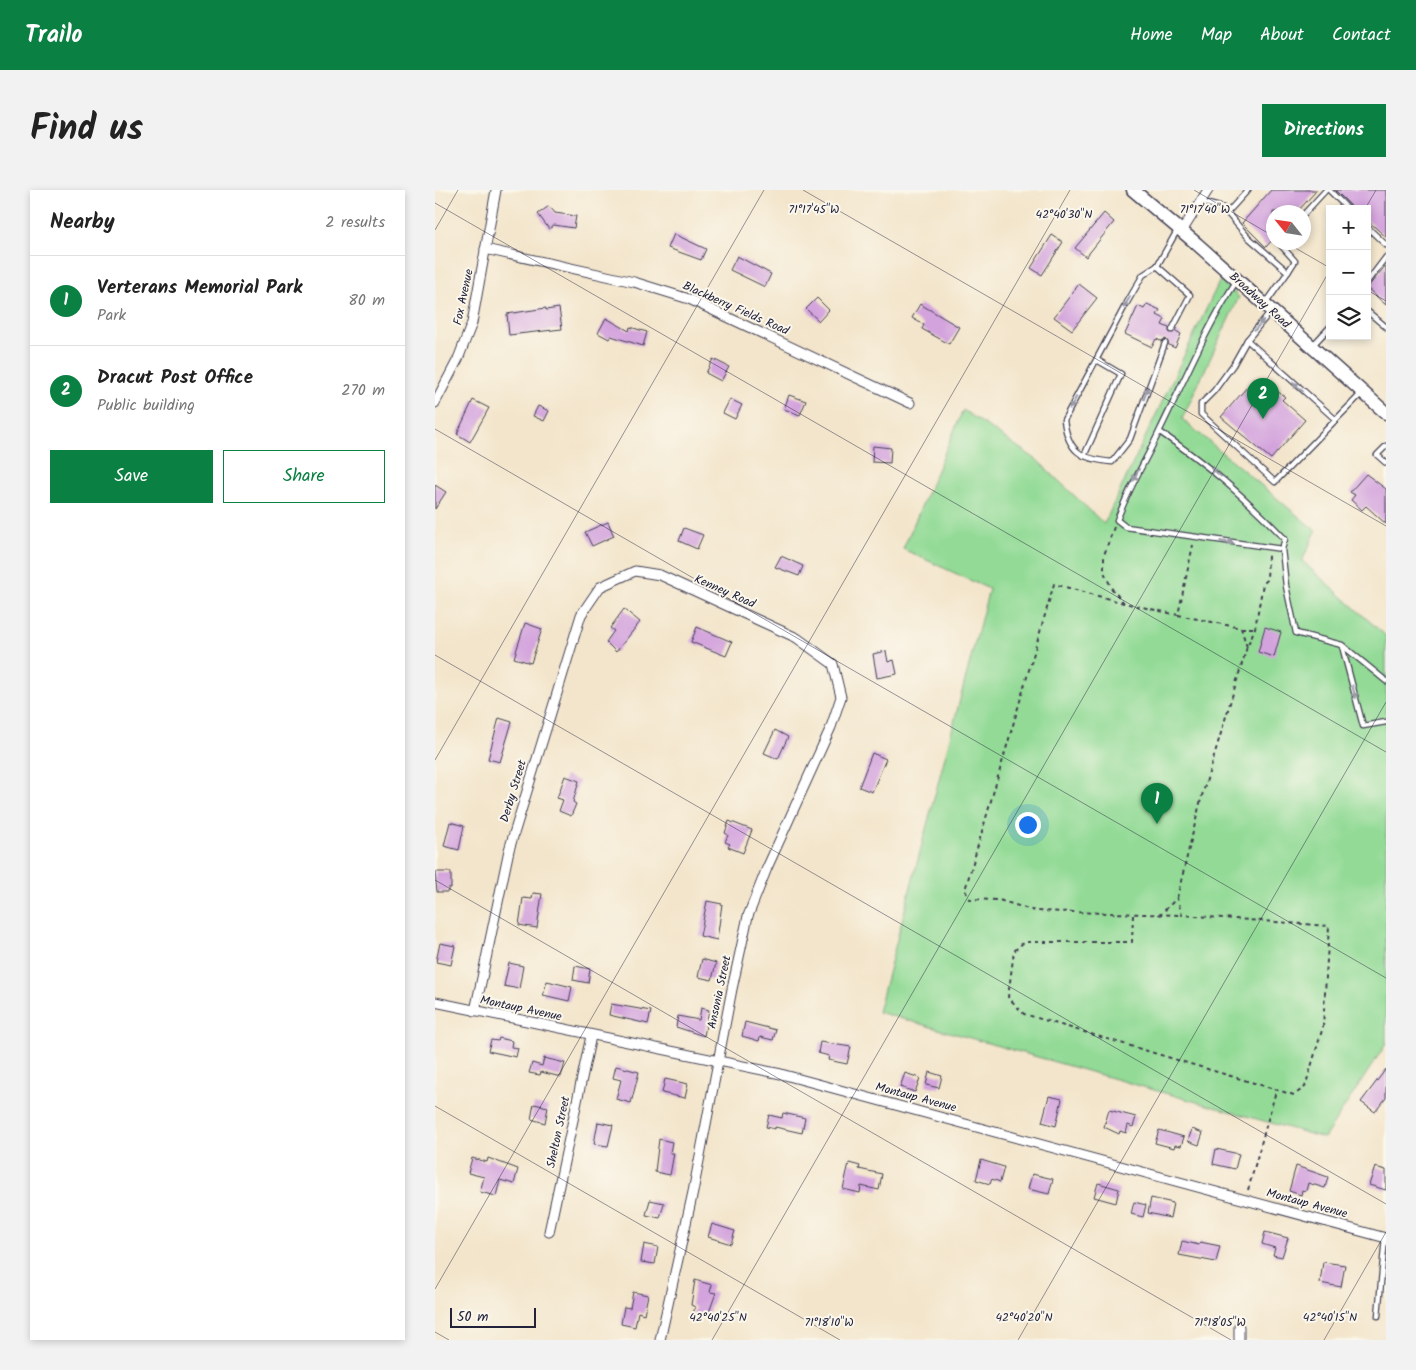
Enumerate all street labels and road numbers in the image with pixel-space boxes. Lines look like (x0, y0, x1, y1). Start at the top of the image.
street label: Fox Avenue (448, 267, 479, 327)
street label: Broadway Road (1225, 268, 1295, 334)
street label: Blackberry Fields Road (680, 276, 793, 341)
street label: Kenney Road (691, 570, 759, 614)
street label: Derby Street (495, 757, 532, 825)
street label: Ansonia Street (702, 953, 737, 1030)
street label: Montaup Avenue (478, 991, 564, 1027)
street label: Montaup Avenue (873, 1078, 959, 1118)
street label: Shelton Street (542, 1094, 575, 1170)
street label: Montaup Avenue (1264, 1184, 1350, 1224)

